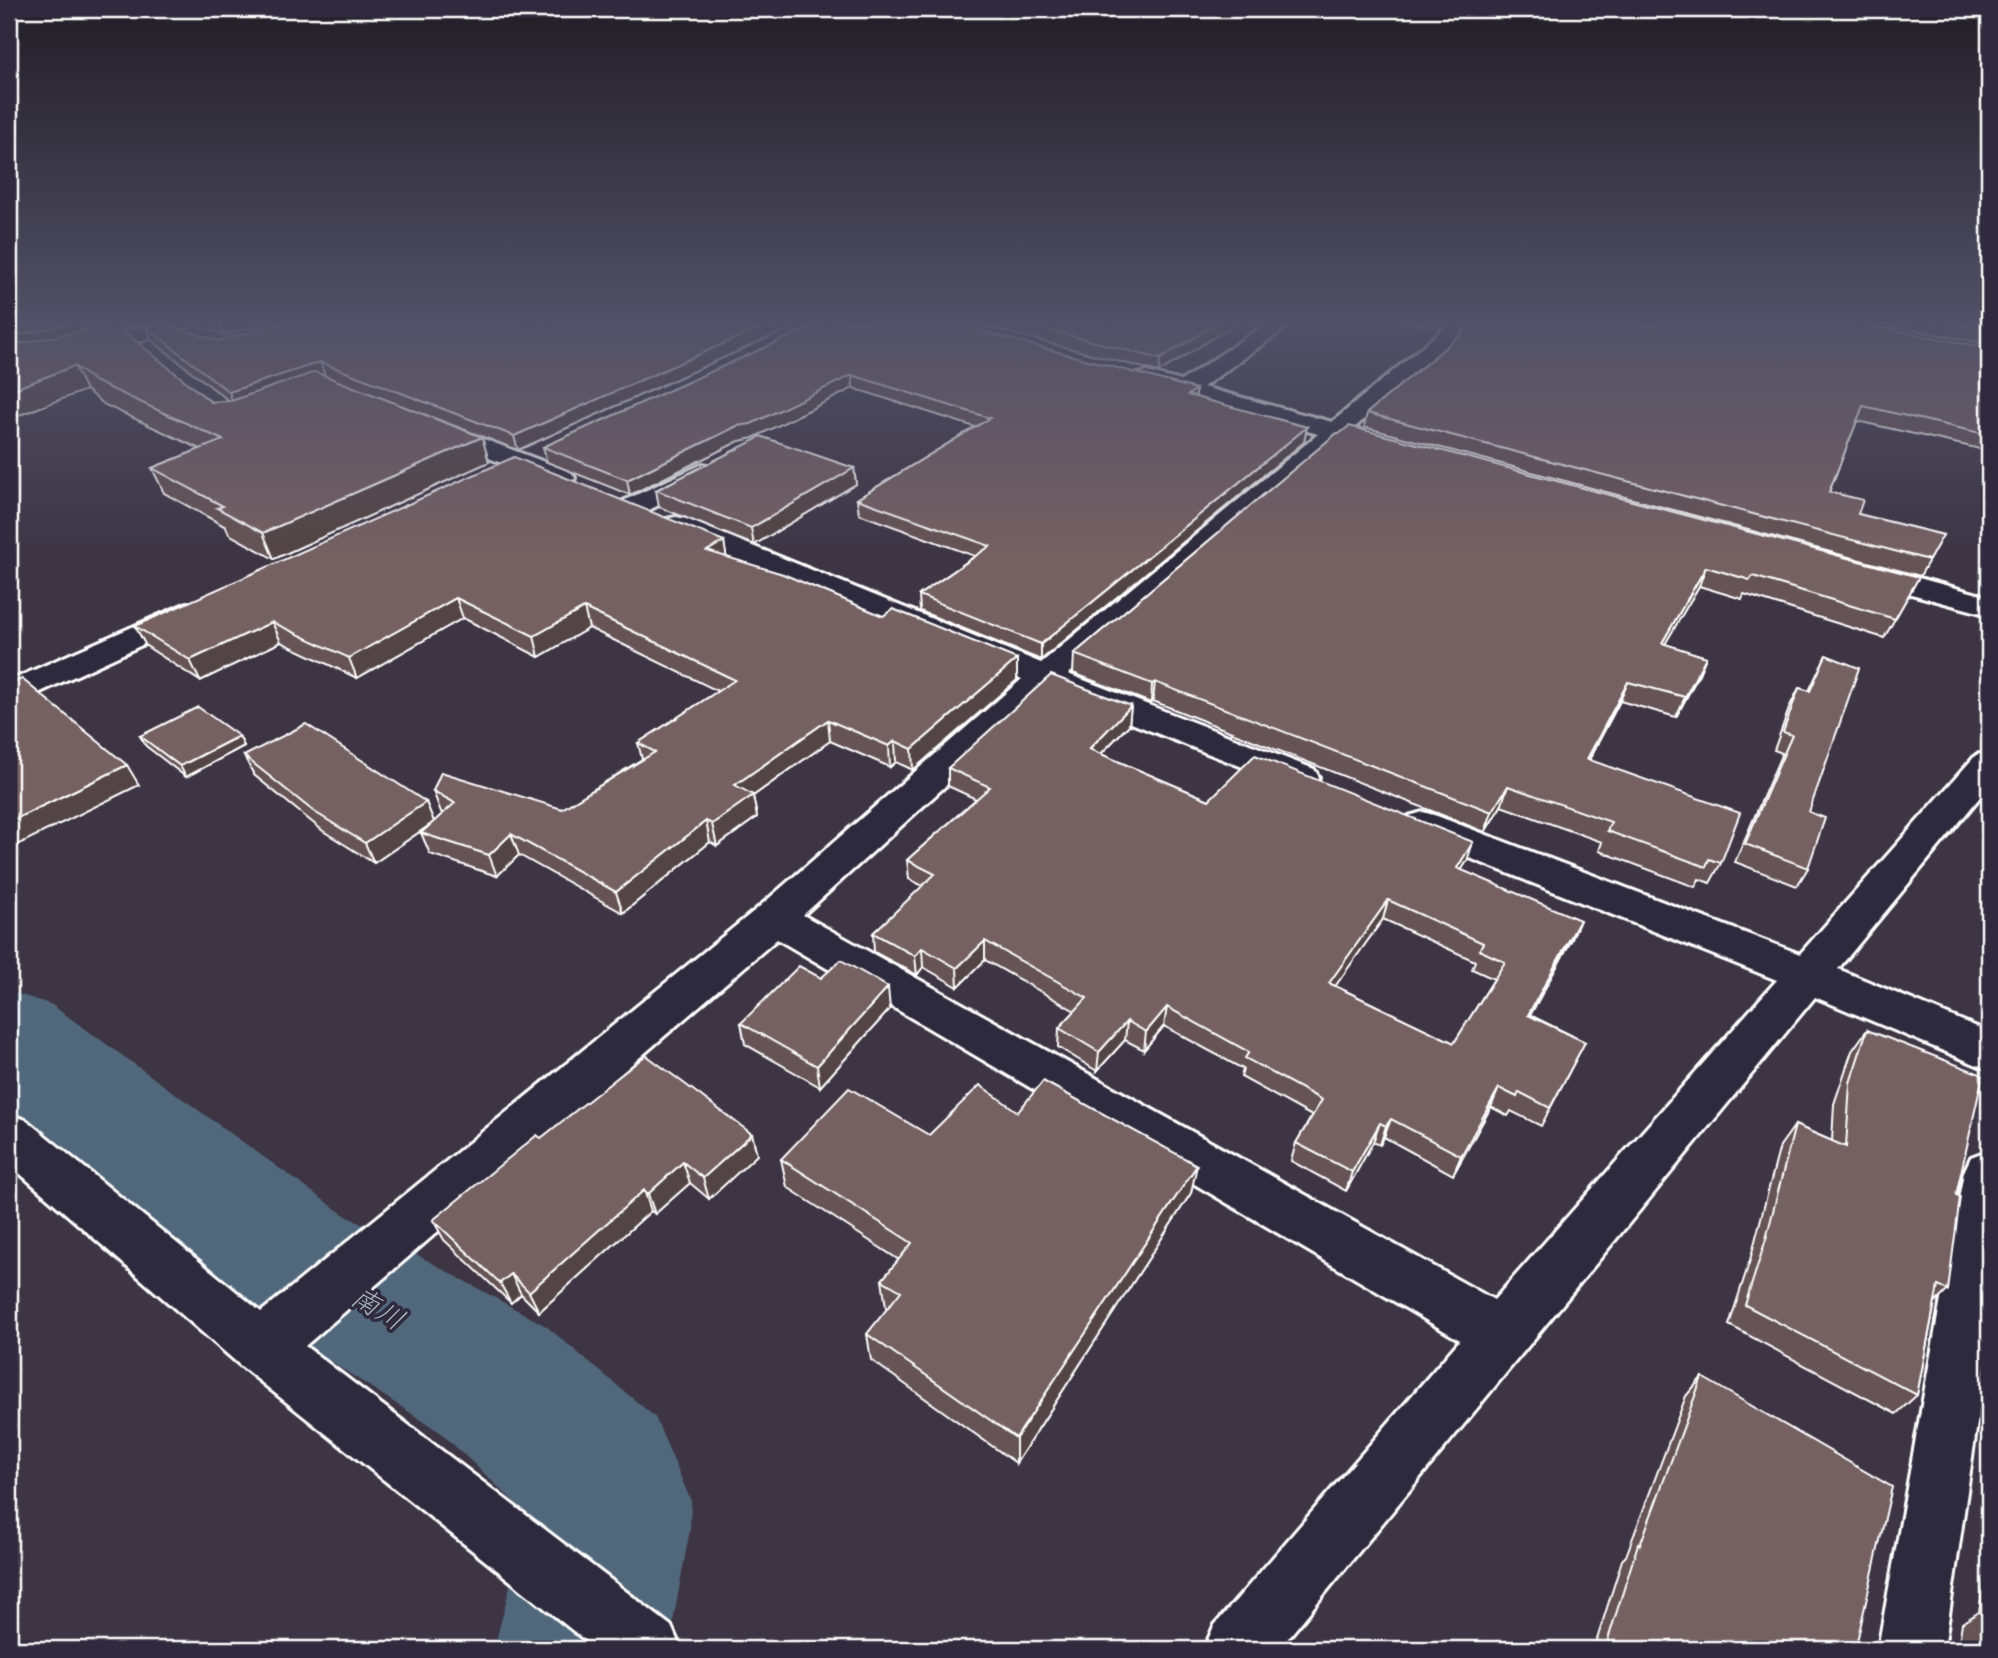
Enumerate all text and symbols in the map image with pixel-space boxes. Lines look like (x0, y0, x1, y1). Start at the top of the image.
water label: 南川 (343, 1280, 411, 1340)

